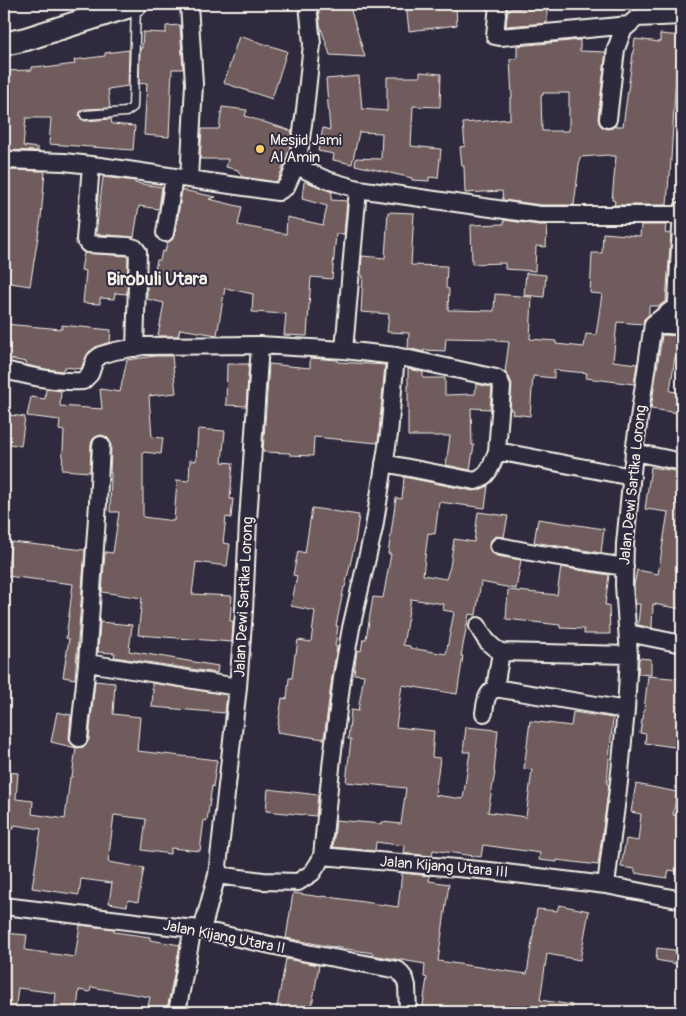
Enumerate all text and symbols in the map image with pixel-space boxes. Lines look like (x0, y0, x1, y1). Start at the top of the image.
place label: Mesjid Jami Al Amin (270, 131, 342, 167)
marker: Mesjid Jami Al Amin (254, 143, 266, 155)
district label: Birobuli Utara (107, 268, 208, 291)
street label: Jalan Dewi Sartika Lorong (615, 404, 651, 566)
street label: Jalan Dewi Sartika Lorong (230, 516, 258, 678)
street label: Jalan Kijang Utara III (379, 852, 509, 882)
street label: Jalan Kijang Utara II (161, 916, 287, 958)

